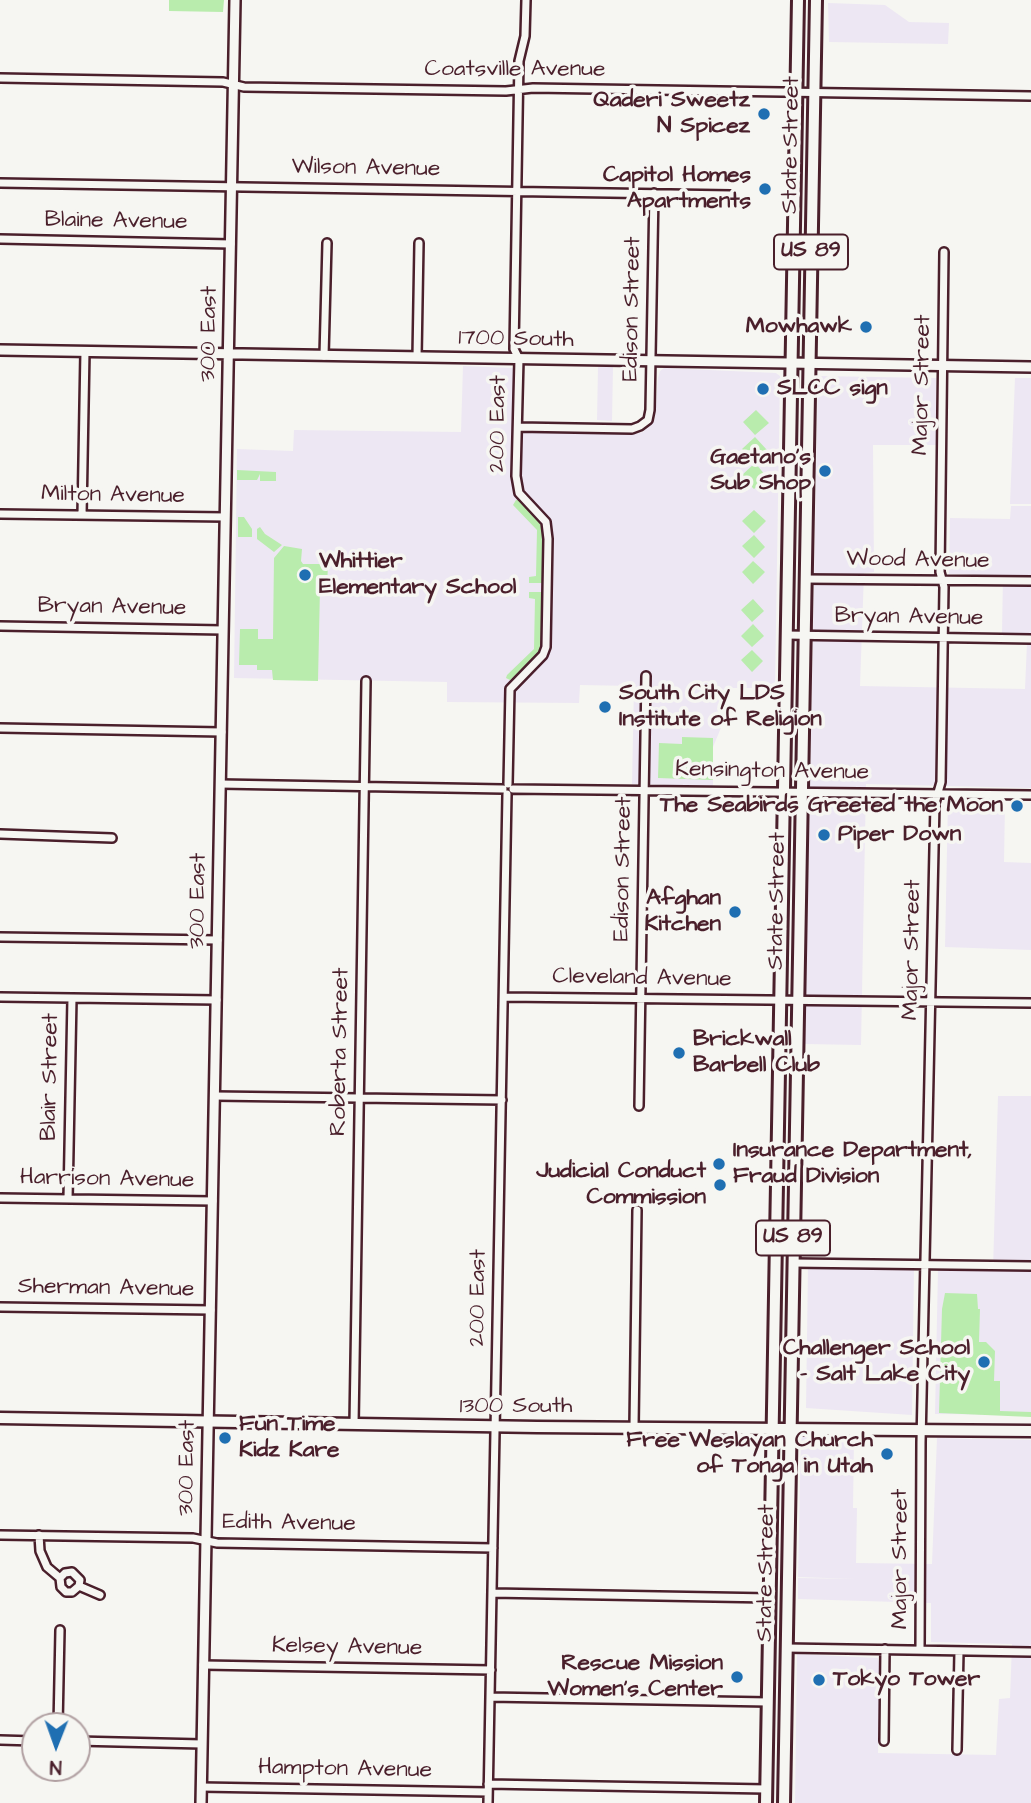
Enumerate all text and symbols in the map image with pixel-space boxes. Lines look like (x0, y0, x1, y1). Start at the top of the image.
street label: Coatsville Avenue (425, 56, 605, 84)
street label: State Street (777, 76, 807, 214)
place label: Qaderi Sweetz N Spicez (593, 87, 750, 141)
marker: Qaderi Sweetz N Spicez (756, 106, 772, 122)
street label: Wilson Avenue (291, 154, 441, 184)
place label: Capitol Homes Apartments (603, 162, 751, 216)
marker: Capitol Homes Apartments (757, 181, 773, 197)
street label: Blaine Avenue (44, 207, 188, 237)
road number: US 89 (774, 234, 848, 270)
street label: Edison Street (618, 236, 648, 382)
street label: 300 East (195, 286, 225, 382)
place label: Mowhawk (746, 313, 852, 341)
street label: Major Street (908, 314, 938, 456)
marker: Mowhawk (858, 319, 874, 335)
street label: 1700 South (458, 325, 574, 355)
street label: 200 East (484, 375, 514, 473)
place label: SLCC sign (777, 375, 888, 403)
marker: SLCC sign (755, 381, 771, 397)
place label: Gaetano's Sub Shop (710, 444, 811, 498)
marker: Gaetano's Sub Shop (817, 463, 833, 479)
street label: Milton Avenue (41, 481, 185, 511)
street label: Wood Avenue (846, 546, 990, 576)
place label: Whittier Elementary School (319, 548, 516, 602)
marker: Whittier Elementary School (297, 567, 313, 583)
street label: Bryan Avenue (37, 593, 187, 623)
street label: Bryan Avenue (834, 603, 984, 633)
place label: South City LDS Institute of Religion (619, 680, 822, 734)
marker: South City LDS Institute of Religion (597, 699, 613, 715)
street label: Kensington Avenue (675, 757, 869, 787)
place label: The Seabirds Greeted the Moon (660, 792, 1003, 820)
street label: Edison Street (609, 796, 639, 942)
marker: The Seabirds Greeted the Moon (1009, 798, 1025, 814)
place label: Piper Down (838, 821, 961, 849)
marker: Piper Down (816, 827, 832, 843)
street label: State Street (763, 832, 793, 970)
street label: 300 East (184, 853, 214, 949)
street label: Major Street (898, 879, 928, 1021)
place label: Afghan Kitchen (644, 885, 721, 939)
marker: Afghan Kitchen (727, 904, 743, 920)
street label: Cleveland Avenue (552, 964, 732, 994)
street label: Roberta Street (326, 967, 356, 1137)
street label: Blair Street (36, 1013, 66, 1141)
place label: Brickwall Barbell Club (693, 1026, 820, 1080)
marker: Brickwall Barbell Club (671, 1045, 687, 1061)
place label: Insurance Department, Fraud Division (733, 1137, 972, 1191)
marker: Insurance Department, Fraud Division (711, 1156, 727, 1172)
place label: Judicial Conduct Commission (536, 1158, 706, 1212)
street label: Harrison Avenue (20, 1165, 194, 1195)
marker: Judicial Conduct Commission (712, 1177, 728, 1193)
road number: US 89 (756, 1220, 830, 1256)
street label: 200 East (464, 1249, 494, 1347)
street label: Sherman Avenue (18, 1274, 194, 1304)
place label: Challenger School - Salt Lake City (783, 1335, 970, 1389)
marker: Challenger School - Salt Lake City (976, 1354, 992, 1370)
street label: 1300 South (460, 1393, 572, 1421)
place label: Fun Time Kidz Kare (239, 1411, 340, 1465)
street label: 300 East (173, 1420, 203, 1516)
place label: Free Weslayan Church of Tonga in Utah (626, 1427, 873, 1481)
marker: Fun Time Kidz Kare (217, 1430, 233, 1446)
marker: Free Weslayan Church of Tonga in Utah (879, 1446, 895, 1462)
street label: Major Street (887, 1489, 915, 1629)
street label: State Street (752, 1504, 782, 1642)
street label: Edith Avenue (222, 1509, 356, 1539)
street label: Kelsey Avenue (272, 1633, 422, 1663)
place label: Rescue Mission Women's Center (547, 1650, 723, 1704)
place label: Tokyo Tower (833, 1666, 980, 1694)
marker: Rescue Mission Women's Center (729, 1669, 745, 1685)
marker: Tokyo Tower (811, 1672, 827, 1688)
north arrow (21, 1712, 91, 1782)
text: N (49, 1753, 62, 1780)
street label: Hampton Avenue (258, 1755, 432, 1785)

